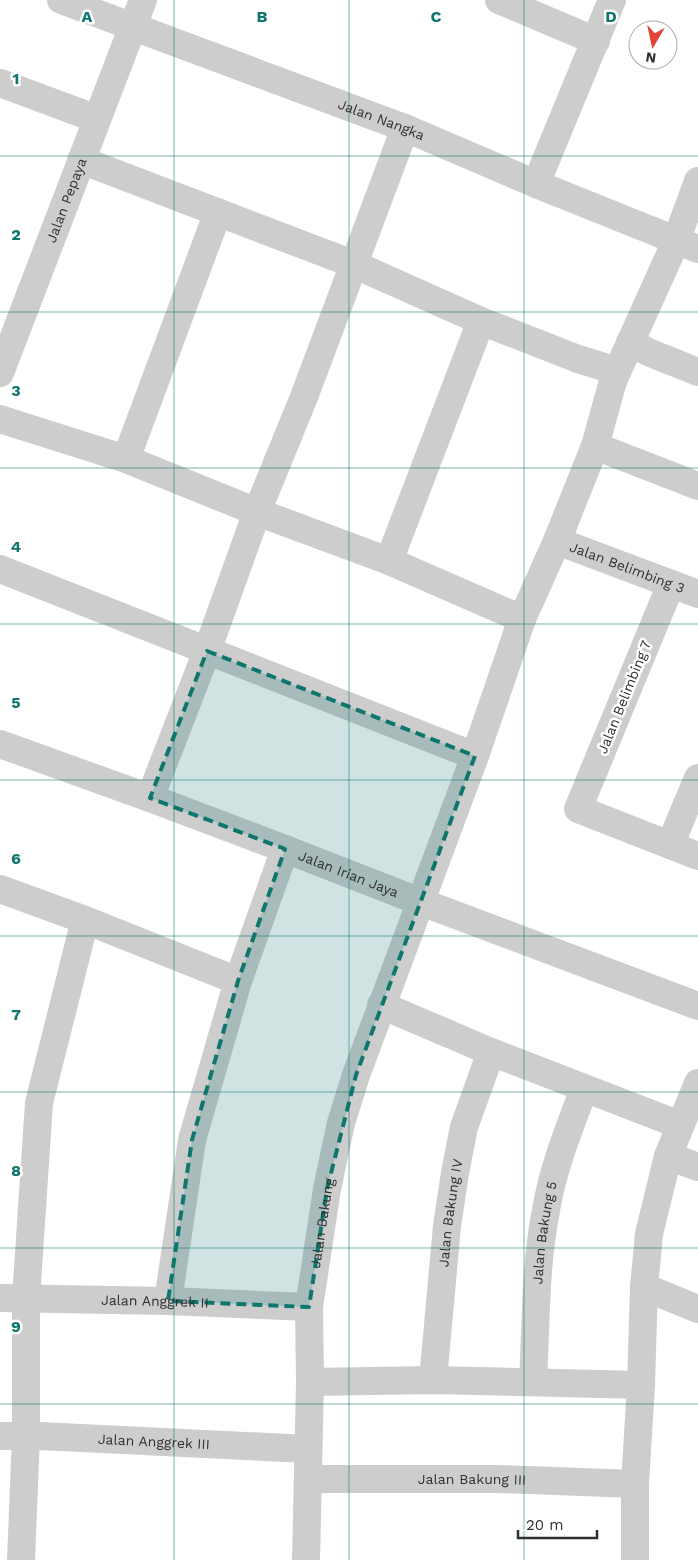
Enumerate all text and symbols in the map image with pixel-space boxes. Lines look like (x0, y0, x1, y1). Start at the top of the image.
text: A (82, 7, 93, 26)
text: B (257, 7, 268, 26)
text: C (431, 7, 442, 26)
text: D (605, 7, 617, 26)
north arrow (628, 20, 678, 70)
text: N (645, 49, 657, 67)
text: 1 (13, 69, 19, 88)
street label: Jalan Nangka (336, 96, 427, 143)
street label: Jalan Pepaya (43, 156, 90, 245)
text: 2 (11, 225, 21, 244)
text: 3 (11, 381, 21, 400)
text: 4 (11, 537, 21, 556)
street label: Jalan Belimbing 3 (568, 539, 687, 596)
street label: Jalan Belimbing 7 (594, 638, 654, 756)
text: 5 (11, 693, 21, 712)
street label: Jalan Irian Jaya (296, 847, 401, 901)
text: 6 (11, 849, 21, 868)
text: 7 (11, 1005, 21, 1024)
street label: Jalan Bakung IV (435, 1157, 466, 1268)
text: 8 (11, 1161, 21, 1180)
street label: Jalan Bakung (307, 1176, 337, 1269)
street label: Jalan Bakung 5 (529, 1179, 560, 1285)
street label: Jalan Anggrek II (101, 1292, 209, 1311)
text: 9 (11, 1317, 21, 1336)
street label: Jalan Anggrek III (98, 1431, 210, 1452)
street label: Jalan Bakung III (418, 1471, 526, 1488)
scale bar (518, 1508, 597, 1540)
text: 20 m (526, 1516, 564, 1534)

